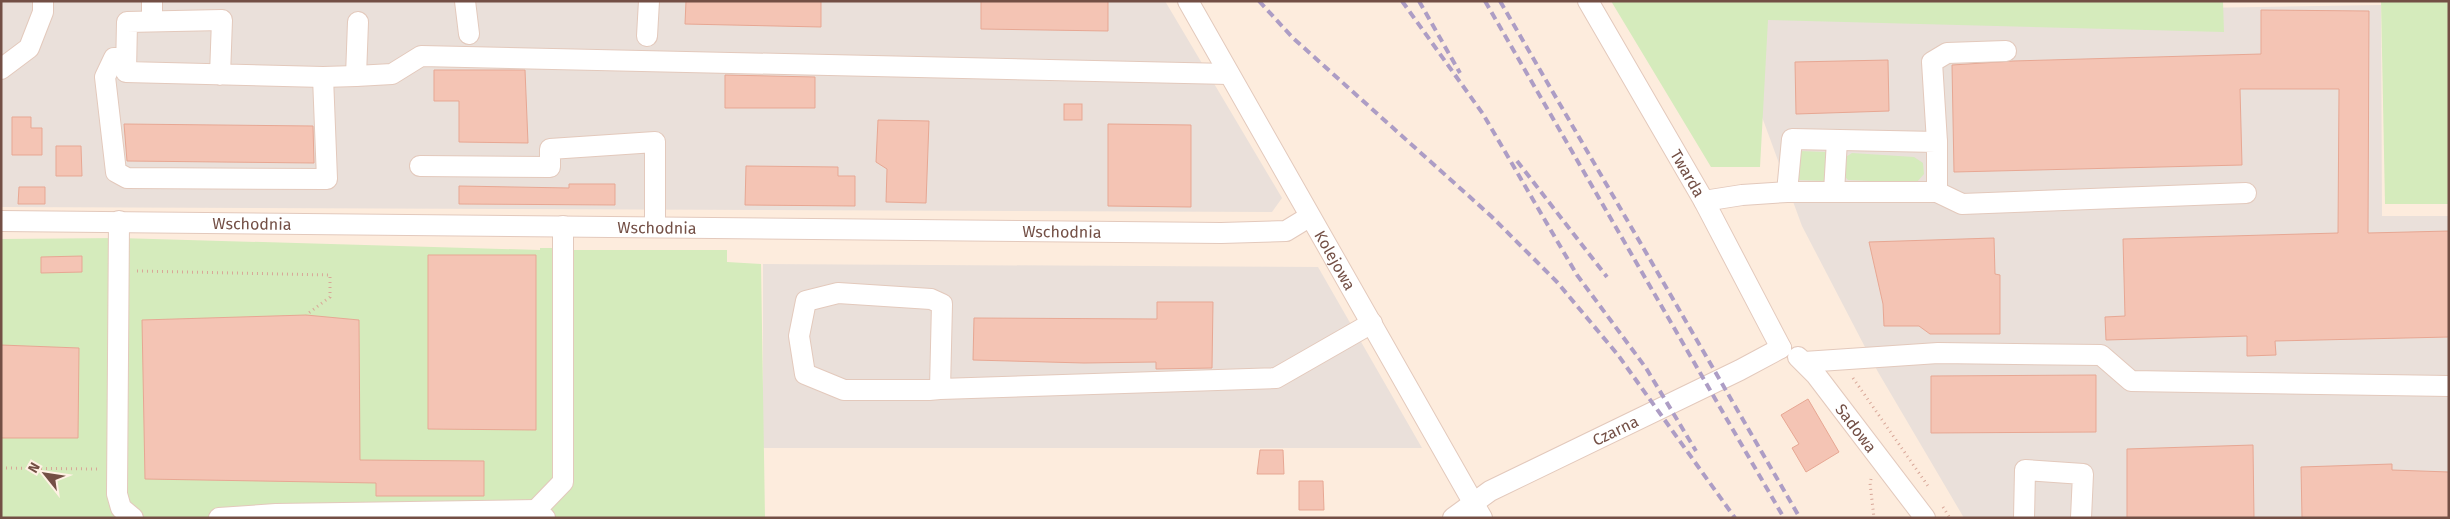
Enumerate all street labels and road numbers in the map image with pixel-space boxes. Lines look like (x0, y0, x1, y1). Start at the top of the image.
street label: Twarda (1667, 146, 1709, 200)
street label: Wschodnia (212, 214, 292, 233)
street label: Wschodnia (617, 218, 697, 237)
street label: Wschodnia (1022, 222, 1102, 241)
street label: Kolejowa (1311, 227, 1360, 293)
street label: Sadowa (1832, 400, 1881, 456)
street label: Czarna (1589, 411, 1641, 450)

